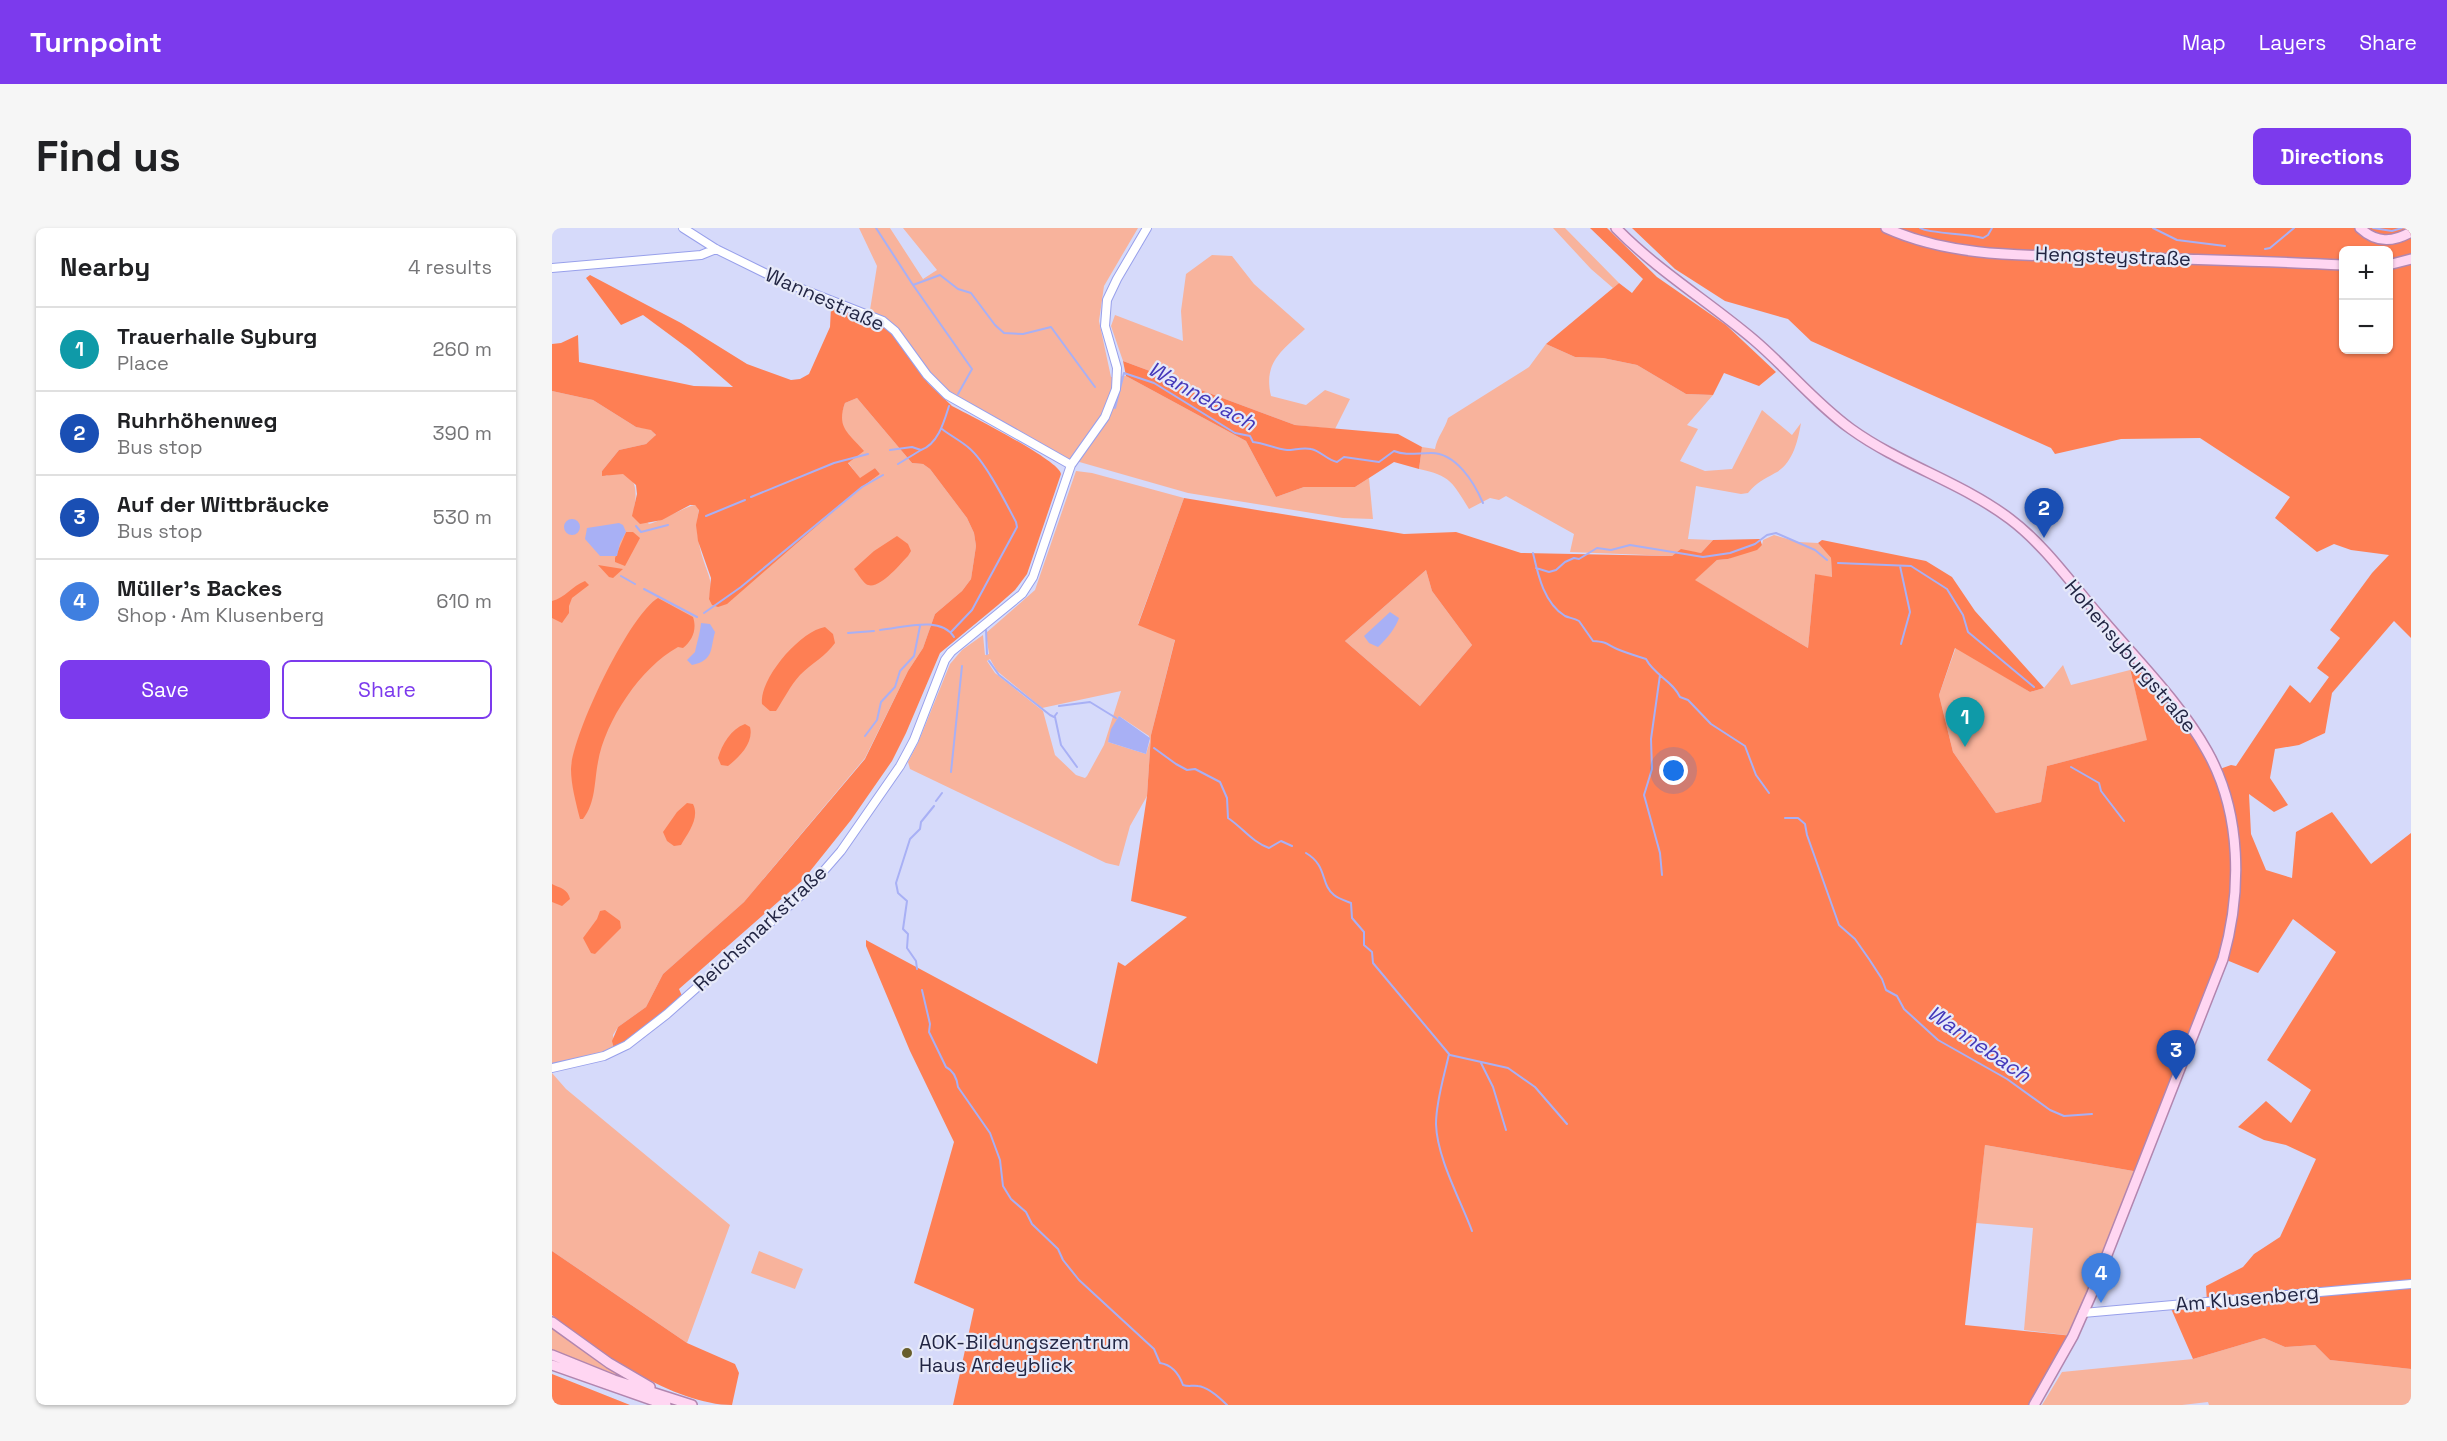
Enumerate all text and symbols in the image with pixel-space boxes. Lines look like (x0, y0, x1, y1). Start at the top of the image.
text: Turnpoint (30, 24, 162, 60)
text: Map (2182, 29, 2226, 56)
text: Layers (2259, 29, 2326, 56)
text: Share (2359, 29, 2417, 56)
button: Directions (2253, 128, 2411, 185)
text: Find us (36, 130, 181, 183)
street label: Hengsteystraße (2035, 240, 2191, 272)
map controls (2339, 246, 2393, 354)
button: + (2339, 246, 2393, 300)
text: Nearby (60, 250, 150, 284)
text: 4 results (408, 254, 492, 280)
street label: Wannestraße (761, 261, 889, 337)
button: − (2339, 300, 2393, 354)
text: Trauerhalle Syburg (117, 322, 317, 350)
text: 1 (75, 336, 84, 362)
text: 260 m (433, 336, 492, 362)
text: Place (117, 350, 169, 376)
water label: Wannebach (1144, 355, 1262, 437)
text: Ruhrhöhenweg (117, 406, 277, 434)
text: 2 (74, 420, 85, 446)
text: 390 m (433, 420, 492, 446)
text: Bus stop (117, 434, 203, 460)
pin: 2 (2024, 488, 2064, 538)
text: Auf der Wittbräucke (117, 490, 329, 518)
text: 3 (73, 504, 86, 530)
text: 530 m (433, 504, 492, 530)
text: Bus stop (117, 518, 203, 544)
text: Müller's Backes (117, 574, 282, 602)
street label: Hohensyburgstraße (2059, 574, 2203, 738)
text: 4 (73, 588, 86, 614)
text: 610 m (436, 588, 492, 614)
text: Shop · Am Klusenberg (117, 602, 324, 628)
button: Save (60, 660, 270, 719)
button: Share (282, 660, 492, 719)
pin: 1 (1946, 698, 1984, 747)
your location (1659, 756, 1688, 785)
street label: Reichsmarkstraße (688, 859, 832, 997)
water label: Wannebach (1922, 999, 2037, 1089)
pin: 3 (2156, 1030, 2196, 1080)
pin: 4 (2082, 1254, 2120, 1303)
street label: Am Klusenberg (2174, 1279, 2320, 1317)
place label: AOK-Bildungszentrum Haus Ardeyblick (919, 1329, 1129, 1378)
marker: AOK-Bildungszentrum Haus Ardeyblick (900, 1346, 914, 1360)

